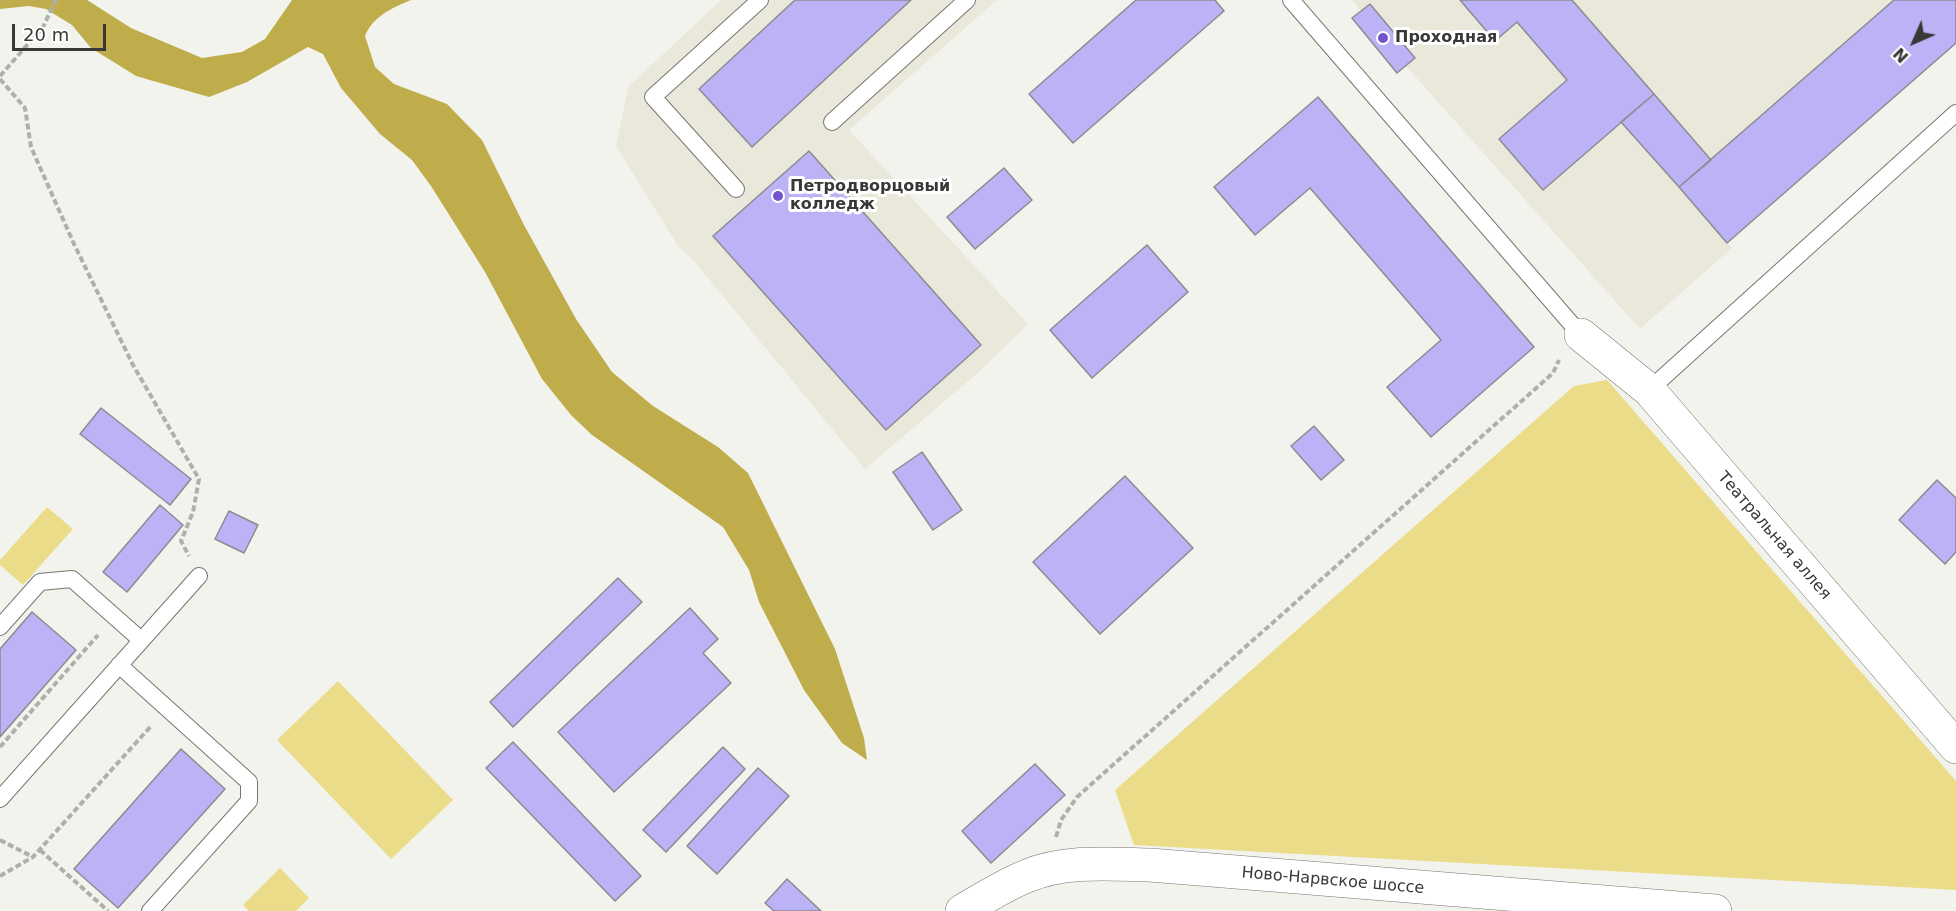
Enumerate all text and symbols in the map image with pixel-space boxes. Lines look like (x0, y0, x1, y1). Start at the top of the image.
scale bar (15, 12, 110, 50)
north arrow (1884, 12, 1944, 72)
text: 20 m (23, 24, 69, 45)
place label: Проходная (1395, 28, 1497, 48)
marker: Проходная (1376, 31, 1390, 45)
text: N (1889, 44, 1912, 67)
place label: Петродворцовый колледж (790, 177, 950, 215)
marker: Петродворцовый колледж (771, 189, 785, 203)
street label: Театральная аллея (1713, 468, 1835, 604)
street label: Ново-Нарвское шоссе (1241, 863, 1425, 899)

